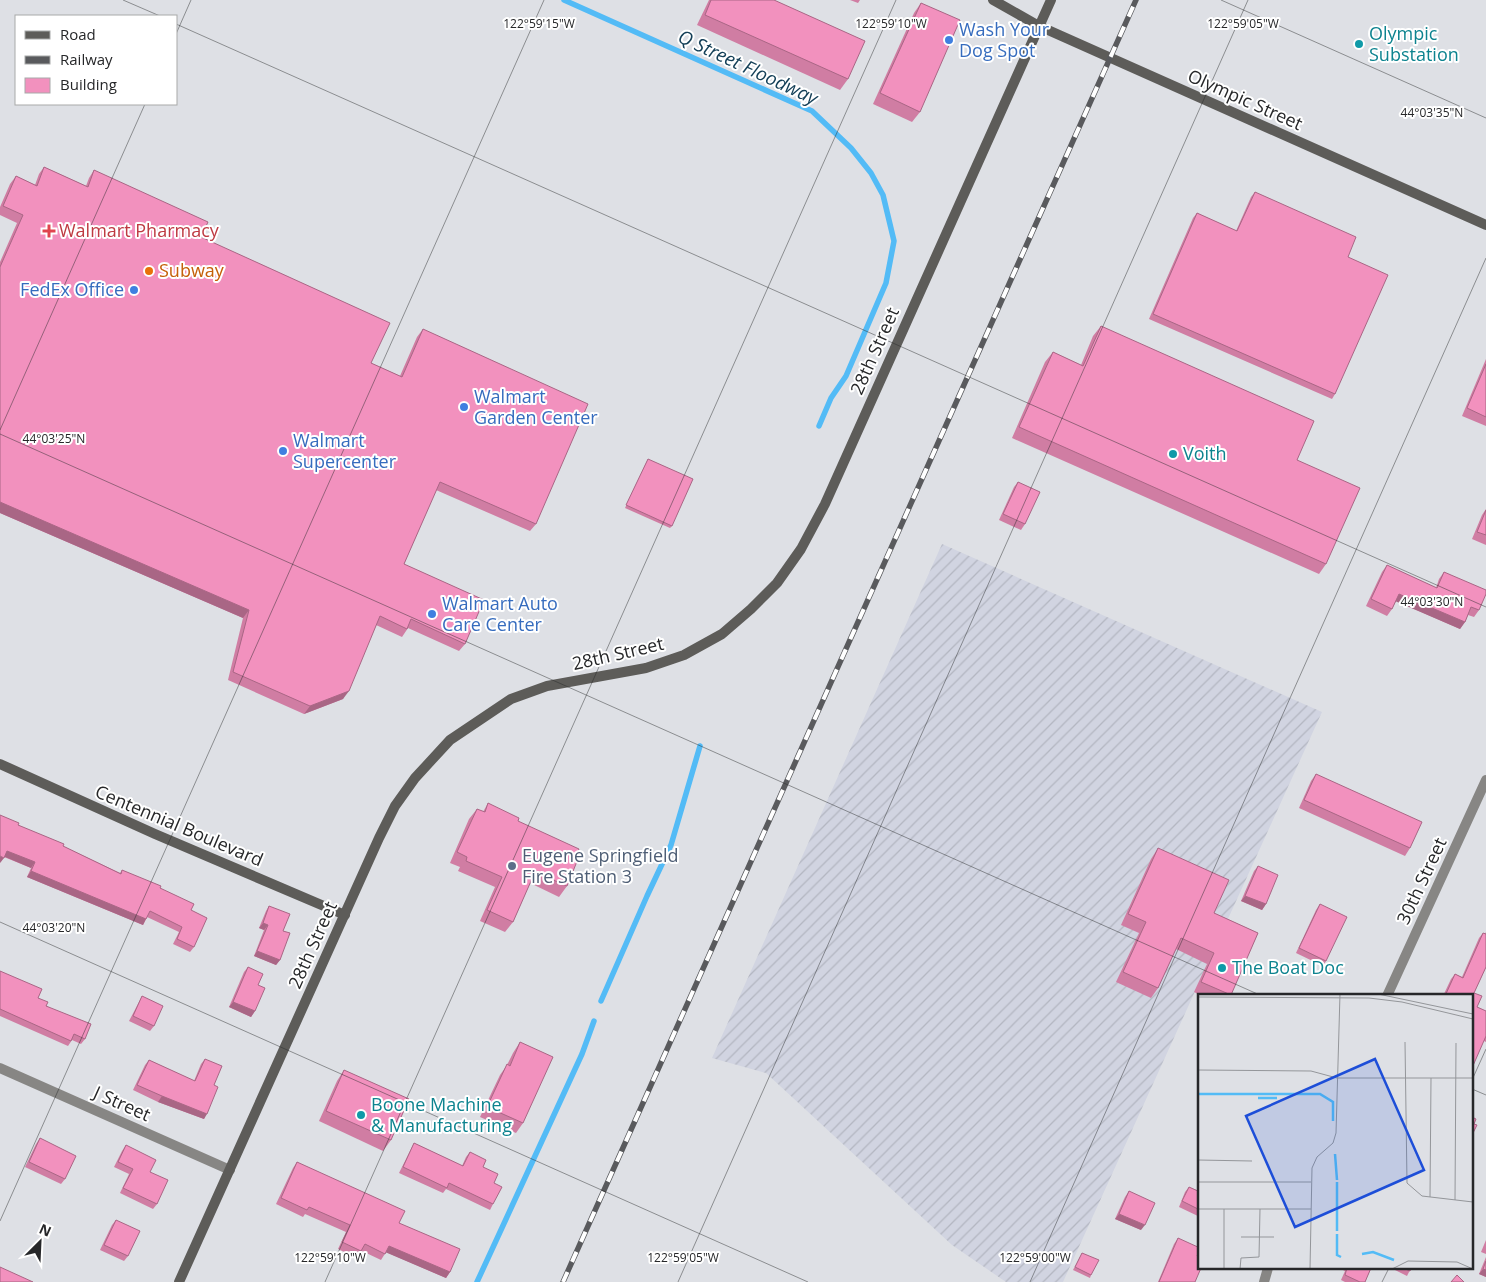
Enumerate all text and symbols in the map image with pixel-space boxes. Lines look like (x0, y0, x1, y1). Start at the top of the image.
legend (15, 15, 178, 105)
text: 122°59'15"W (503, 15, 575, 32)
text: 122°59'10"W (855, 15, 927, 32)
text: 122°59'05"W (1207, 15, 1279, 32)
place label: Wash Your Dog Spot (959, 17, 1050, 62)
place label: Olympic Substation (1369, 21, 1459, 66)
water label: Q Street Floodway (674, 23, 823, 111)
text: Road (60, 24, 96, 44)
marker: Wash Your Dog Spot (943, 34, 955, 46)
marker: Olympic Substation (1353, 38, 1365, 50)
text: Railway (60, 49, 113, 69)
street label: Olympic Street (1184, 63, 1307, 135)
text: Building (60, 74, 117, 94)
text: 44°03'35"N (1401, 104, 1463, 121)
place label: Walmart Pharmacy (59, 218, 220, 242)
marker: Walmart Pharmacy (43, 225, 55, 237)
place label: Subway (159, 258, 225, 282)
marker: Subway (143, 265, 155, 277)
place label: FedEx Office (20, 277, 124, 301)
marker: FedEx Office (128, 284, 140, 296)
street label: 28th Street (844, 303, 904, 398)
place label: Walmart Garden Center (474, 384, 598, 429)
marker: Walmart Garden Center (458, 401, 470, 413)
place label: Walmart Supercenter (293, 428, 397, 473)
text: 44°03'25"N (23, 430, 85, 447)
place label: Voith (1183, 441, 1227, 465)
marker: Walmart Supercenter (277, 445, 289, 457)
marker: Voith (1167, 448, 1179, 460)
place label: Walmart Auto Care Center (442, 591, 558, 636)
text: 44°03'30"N (1401, 593, 1463, 610)
marker: Walmart Auto Care Center (426, 608, 438, 620)
street label: 28th Street (570, 631, 666, 675)
street label: Centennial Boulevard (92, 779, 267, 871)
street label: 30th Street (1391, 833, 1452, 928)
place label: Eugene Springfield Fire Station 3 (522, 843, 679, 888)
marker: Eugene Springfield Fire Station 3 (506, 860, 518, 872)
street label: 28th Street (282, 897, 342, 992)
text: 44°03'20"N (23, 919, 85, 936)
place label: The Boat Doc (1232, 955, 1344, 979)
marker: The Boat Doc (1216, 962, 1228, 974)
inset map (1198, 994, 1474, 1270)
street label: J Street (88, 1079, 155, 1126)
place label: Boone Machine & Manufacturing (371, 1092, 512, 1137)
marker: Boone Machine & Manufacturing (355, 1109, 367, 1121)
north arrow (15, 1217, 65, 1267)
text: N (36, 1219, 55, 1241)
text: 122°59'10"W (294, 1249, 366, 1266)
text: 122°59'05"W (647, 1249, 719, 1266)
text: 122°59'00"W (999, 1249, 1071, 1266)

